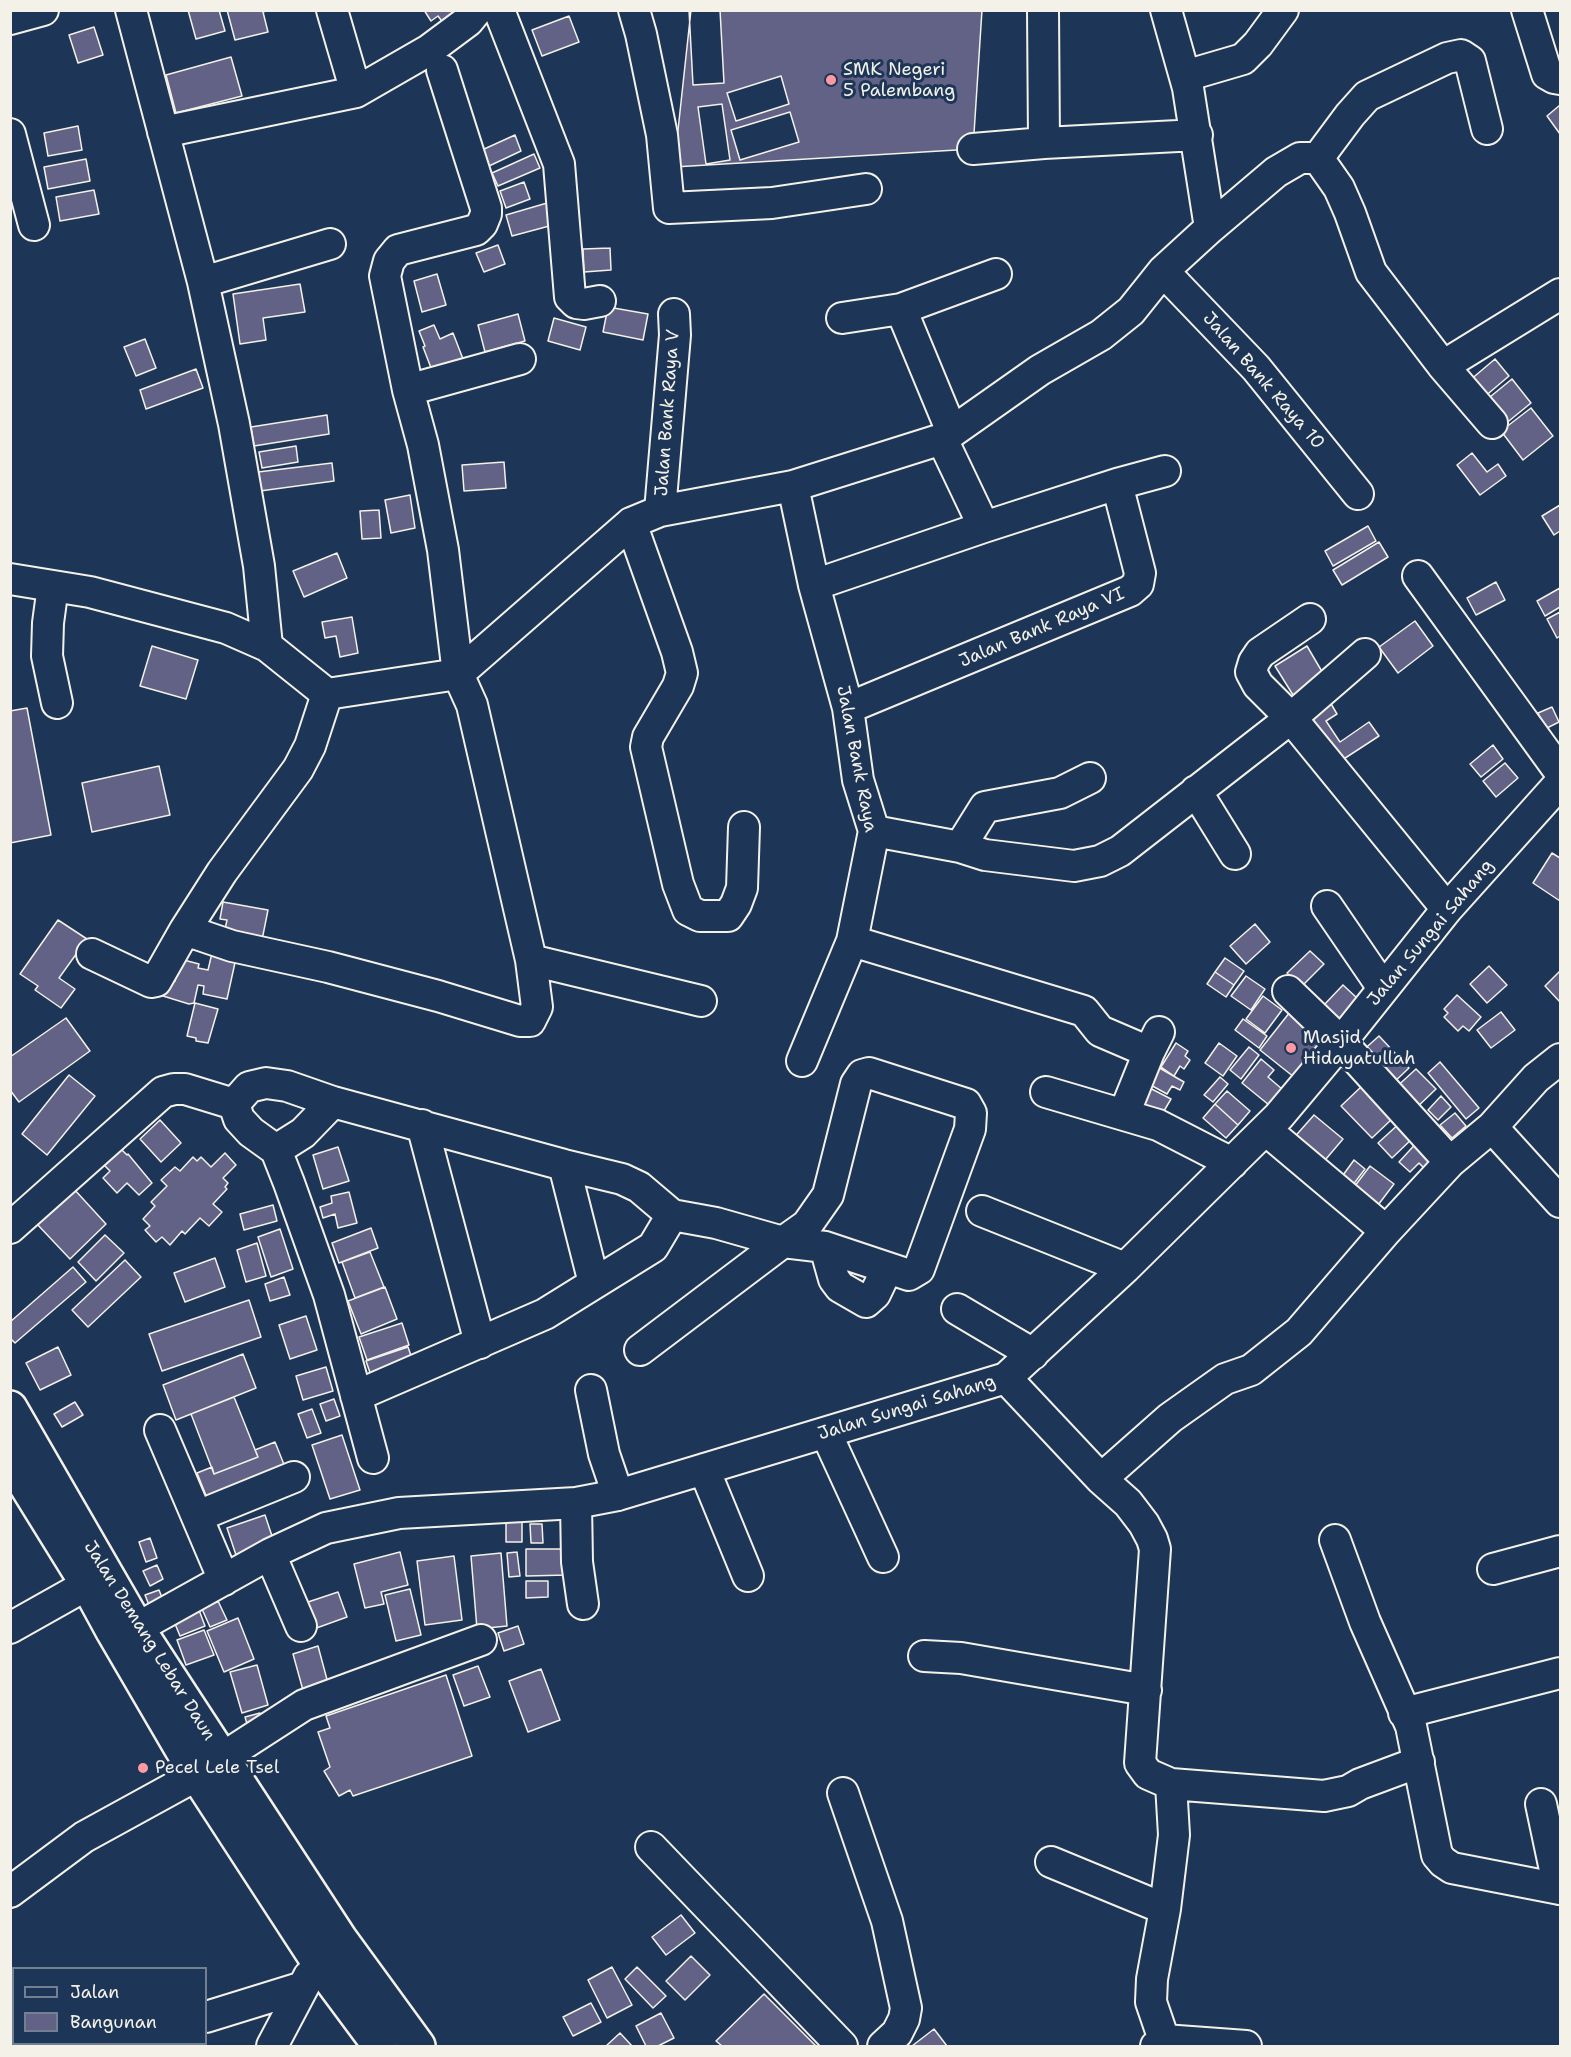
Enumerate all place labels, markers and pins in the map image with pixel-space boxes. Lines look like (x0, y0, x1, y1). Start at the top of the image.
place label: SMK Negeri 5 Palembang (843, 59, 955, 101)
marker: SMK Negeri 5 Palembang (824, 73, 838, 87)
place label: Masjid Hidayatullah (1303, 1027, 1416, 1070)
marker: Masjid Hidayatullah (1284, 1041, 1298, 1055)
place label: Pecel Lele Tsel (155, 1757, 279, 1779)
marker: Pecel Lele Tsel (136, 1761, 150, 1775)

